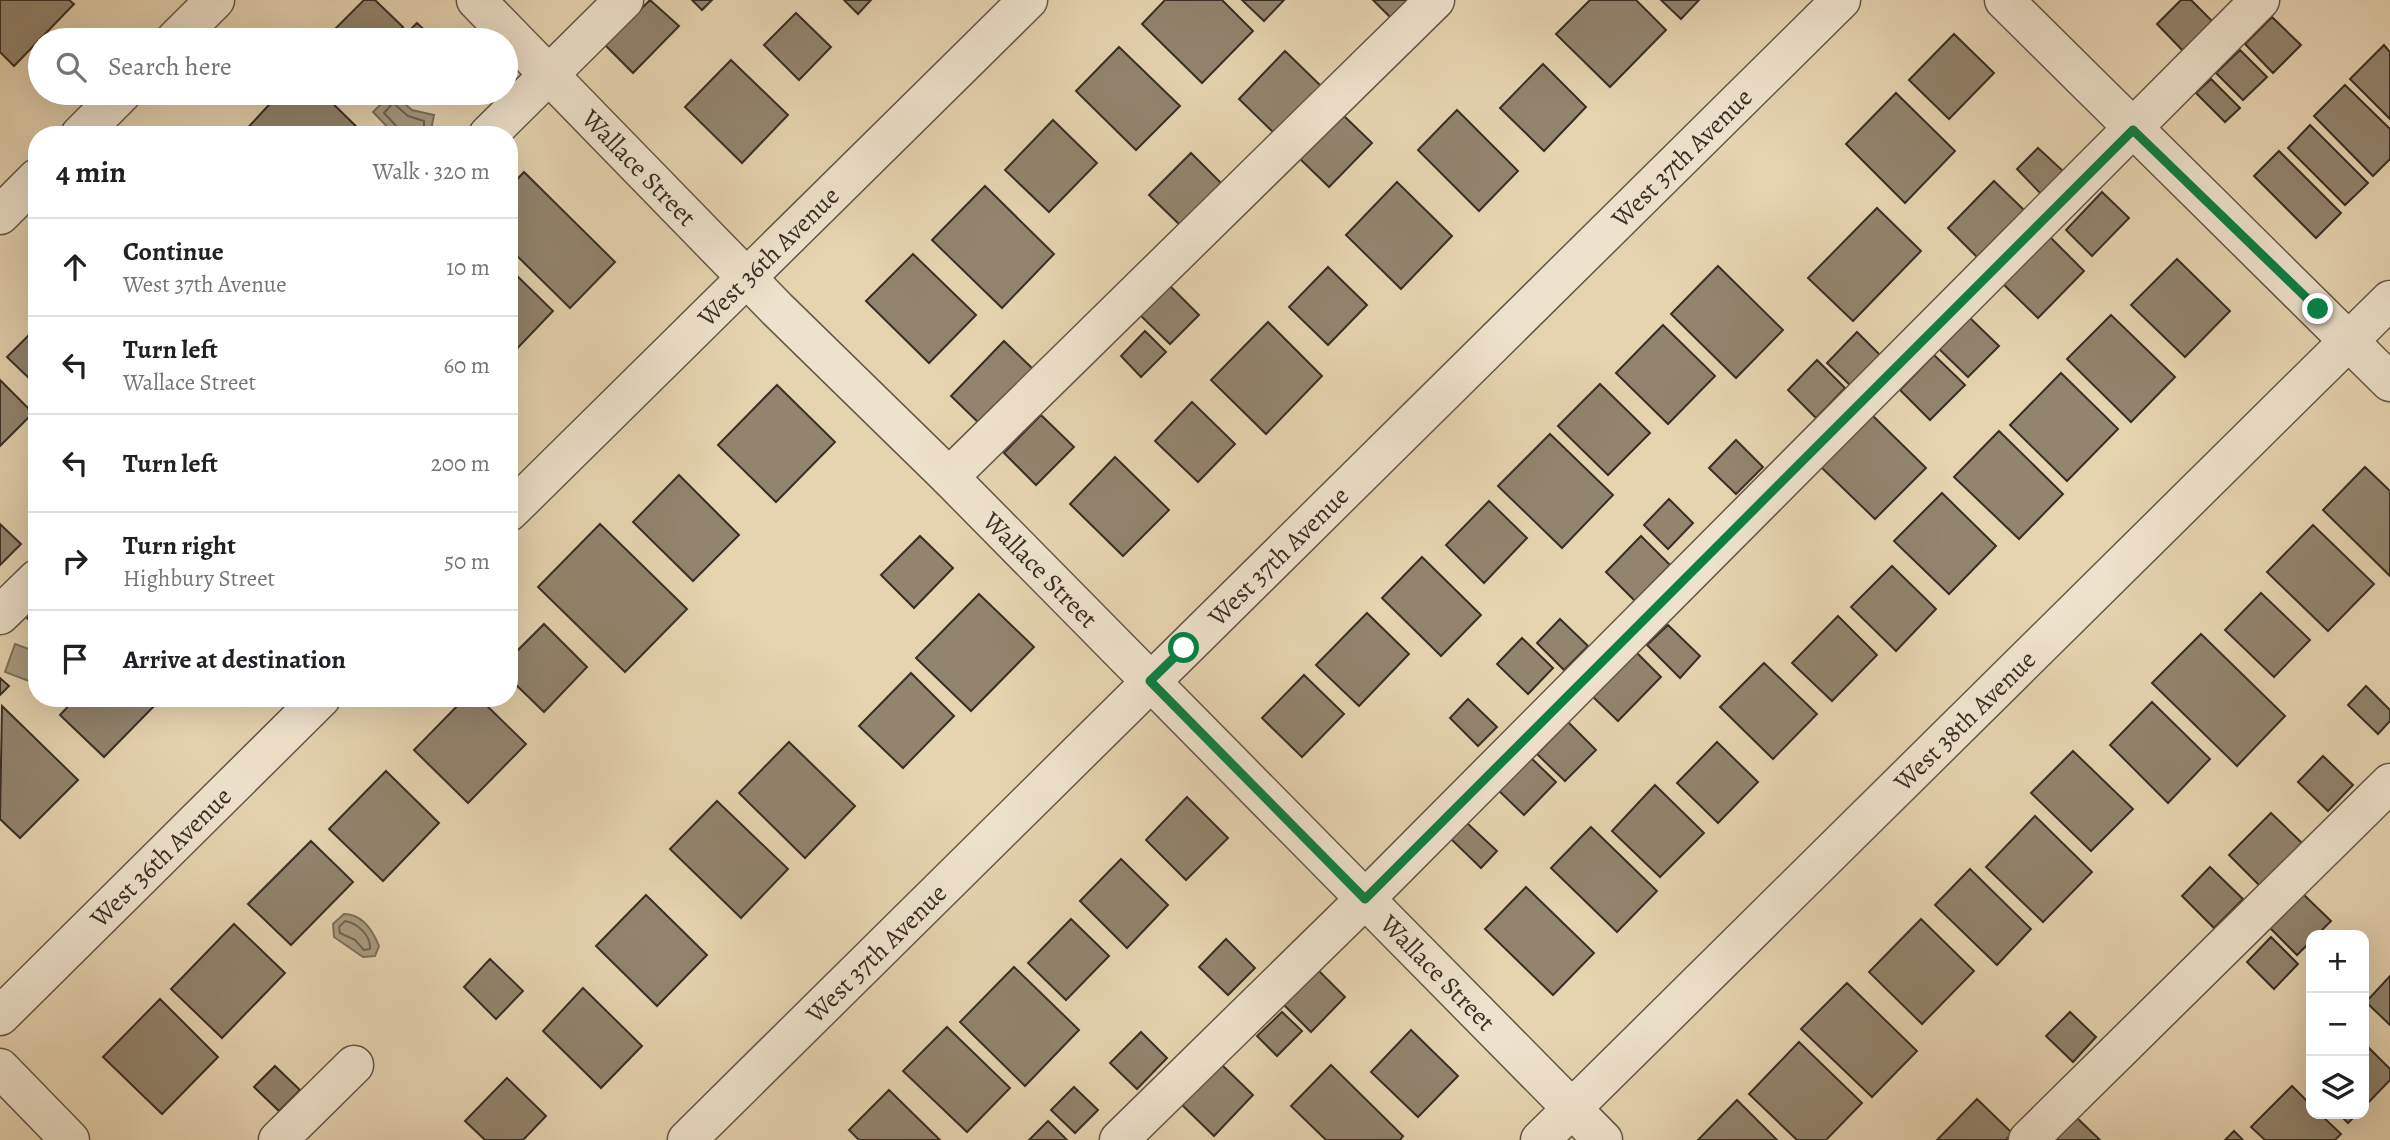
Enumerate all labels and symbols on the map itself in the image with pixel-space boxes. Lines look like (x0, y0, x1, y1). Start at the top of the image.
street label: West 37th Avenue (1603, 80, 1760, 236)
street label: Wallace Street (574, 101, 705, 234)
street label: West 36th Avenue (689, 179, 847, 335)
route end (2302, 293, 2333, 324)
street label: West 37th Avenue (1199, 479, 1356, 634)
street label: Wallace Street (974, 503, 1106, 636)
route start (1168, 632, 1199, 663)
street label: West 38th Avenue (1885, 642, 2043, 799)
street label: West 36th Avenue (81, 779, 239, 936)
street label: West 37th Avenue (797, 876, 954, 1031)
street label: Wallace Street (1372, 906, 1504, 1039)

